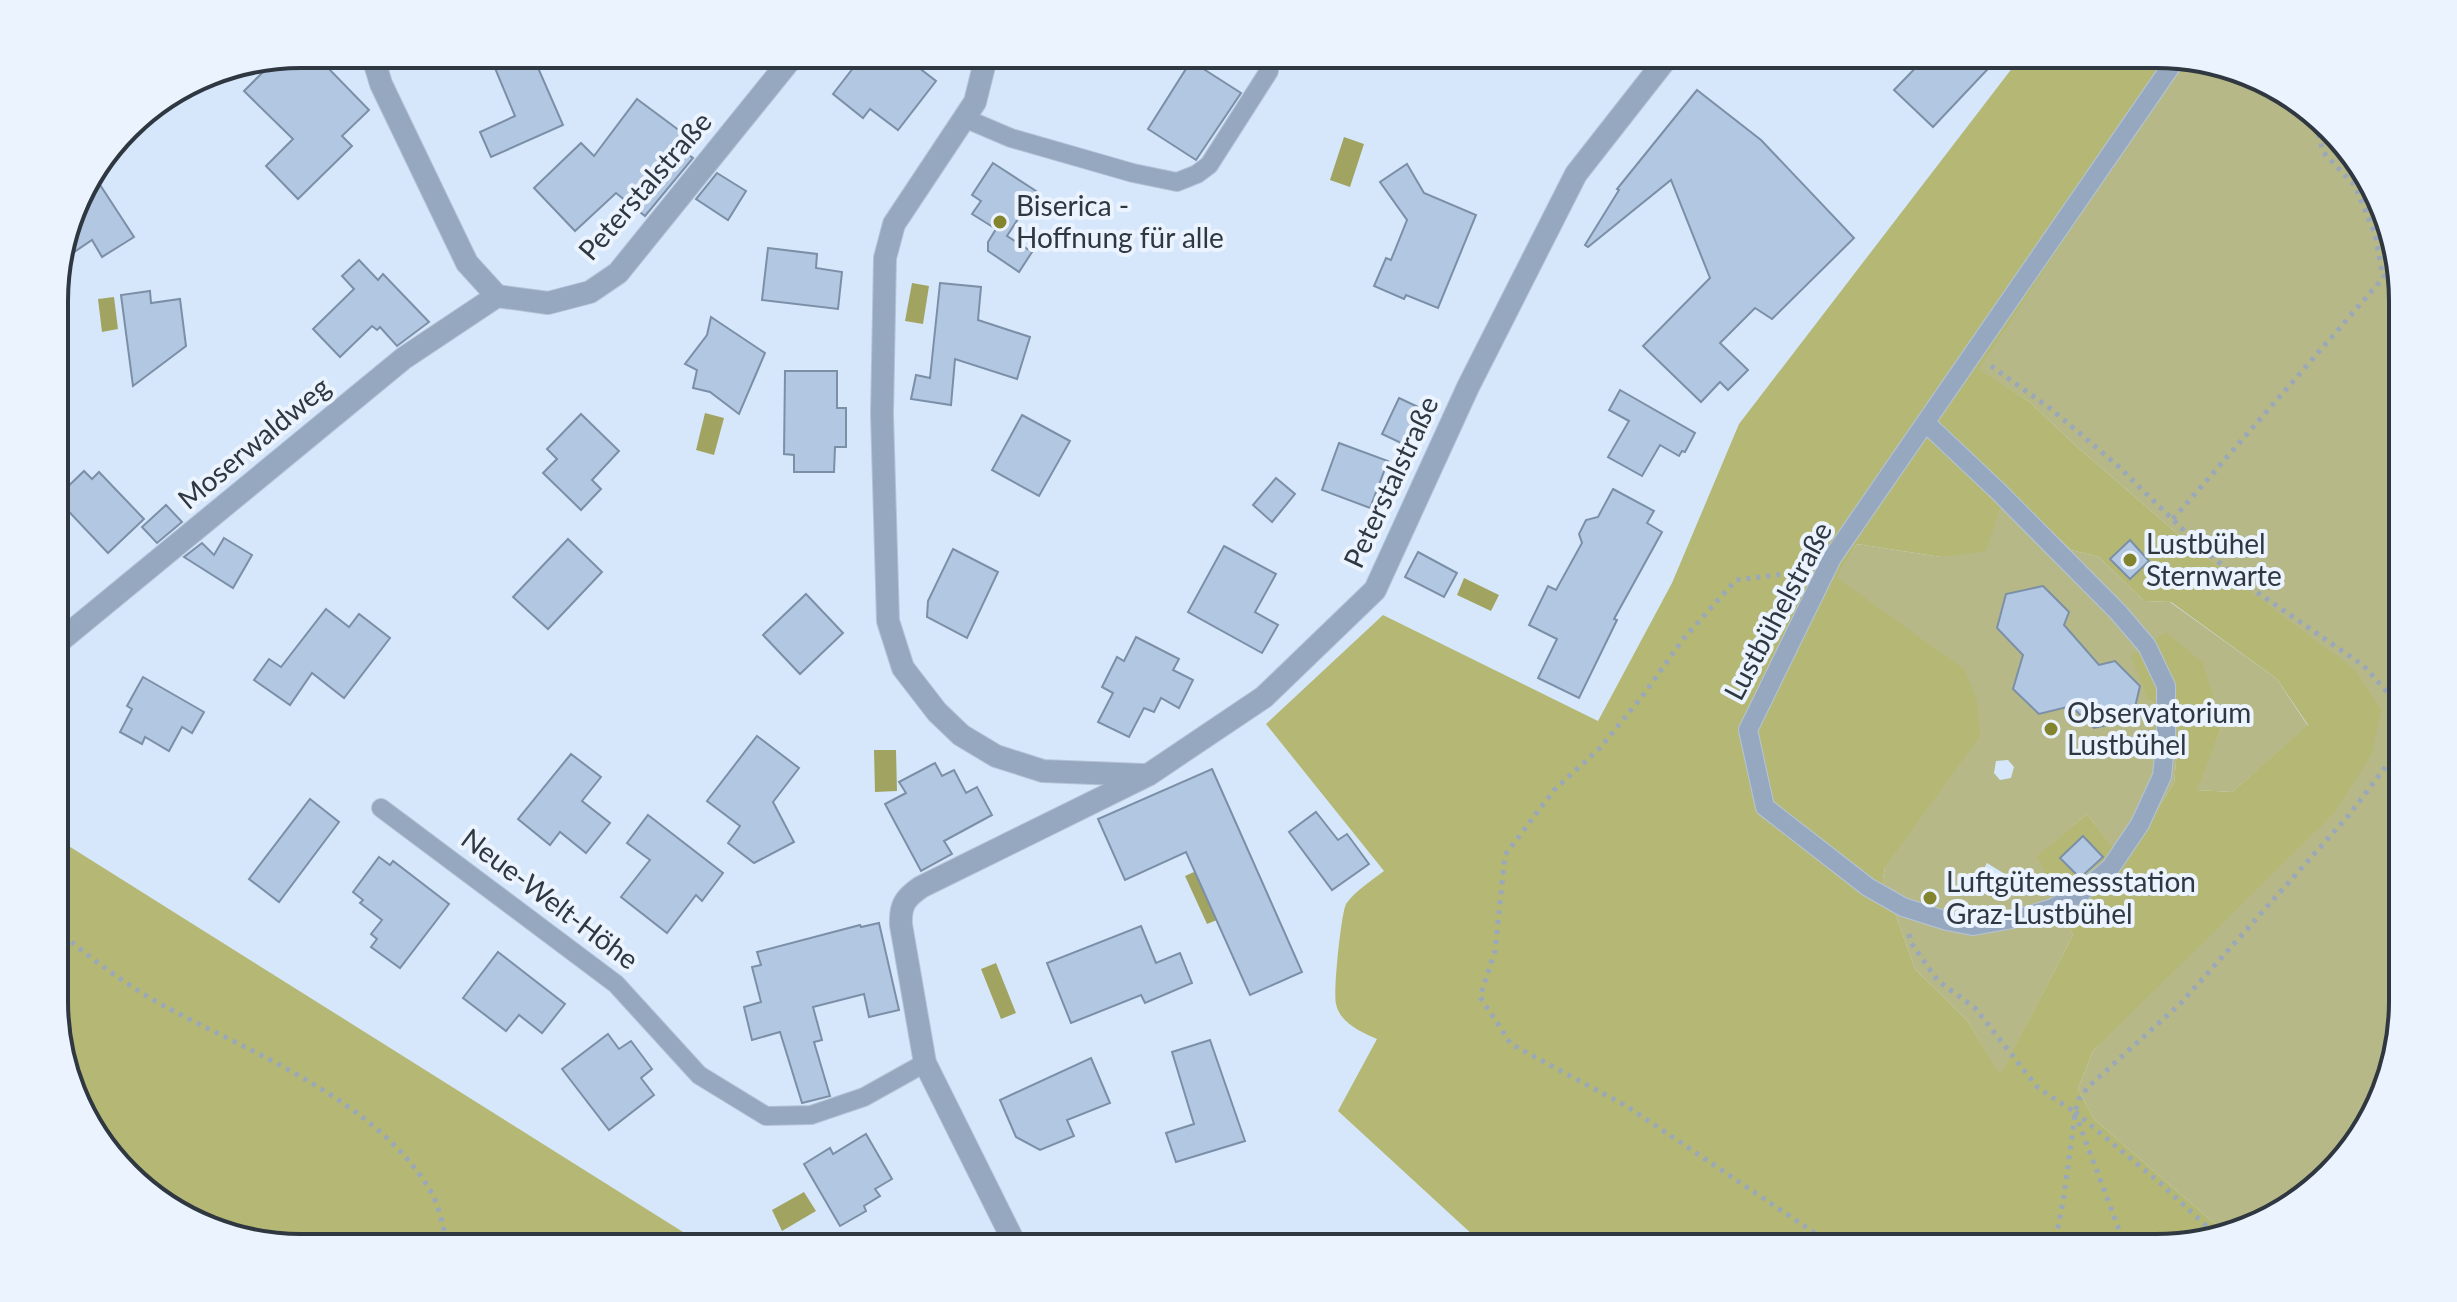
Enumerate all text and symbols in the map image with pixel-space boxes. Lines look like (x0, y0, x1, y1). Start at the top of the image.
street label: Peterstalstraße (571, 104, 718, 266)
place label: Biserica - Hoffnung für alle (1016, 188, 1224, 254)
marker: Biserica - Hoffnung für alle (991, 213, 1009, 231)
street label: Moserwaldweg (171, 369, 336, 516)
street label: Peterstalstraße (1336, 390, 1445, 573)
street label: Lustbühelstraße (1716, 516, 1838, 705)
place label: Lustbühel Sternwarte (2146, 526, 2282, 592)
marker: Lustbühel Sternwarte (2121, 551, 2139, 569)
place label: Observatorium Lustbühel (2067, 695, 2251, 761)
marker: Observatorium Lustbühel (2042, 720, 2060, 738)
street label: Neue-Welt-Höhe (455, 821, 646, 976)
place label: Luftgütemessstation Graz-Lustbühel (1946, 864, 2196, 930)
marker: Luftgütemessstation Graz-Lustbühel (1921, 889, 1939, 907)

